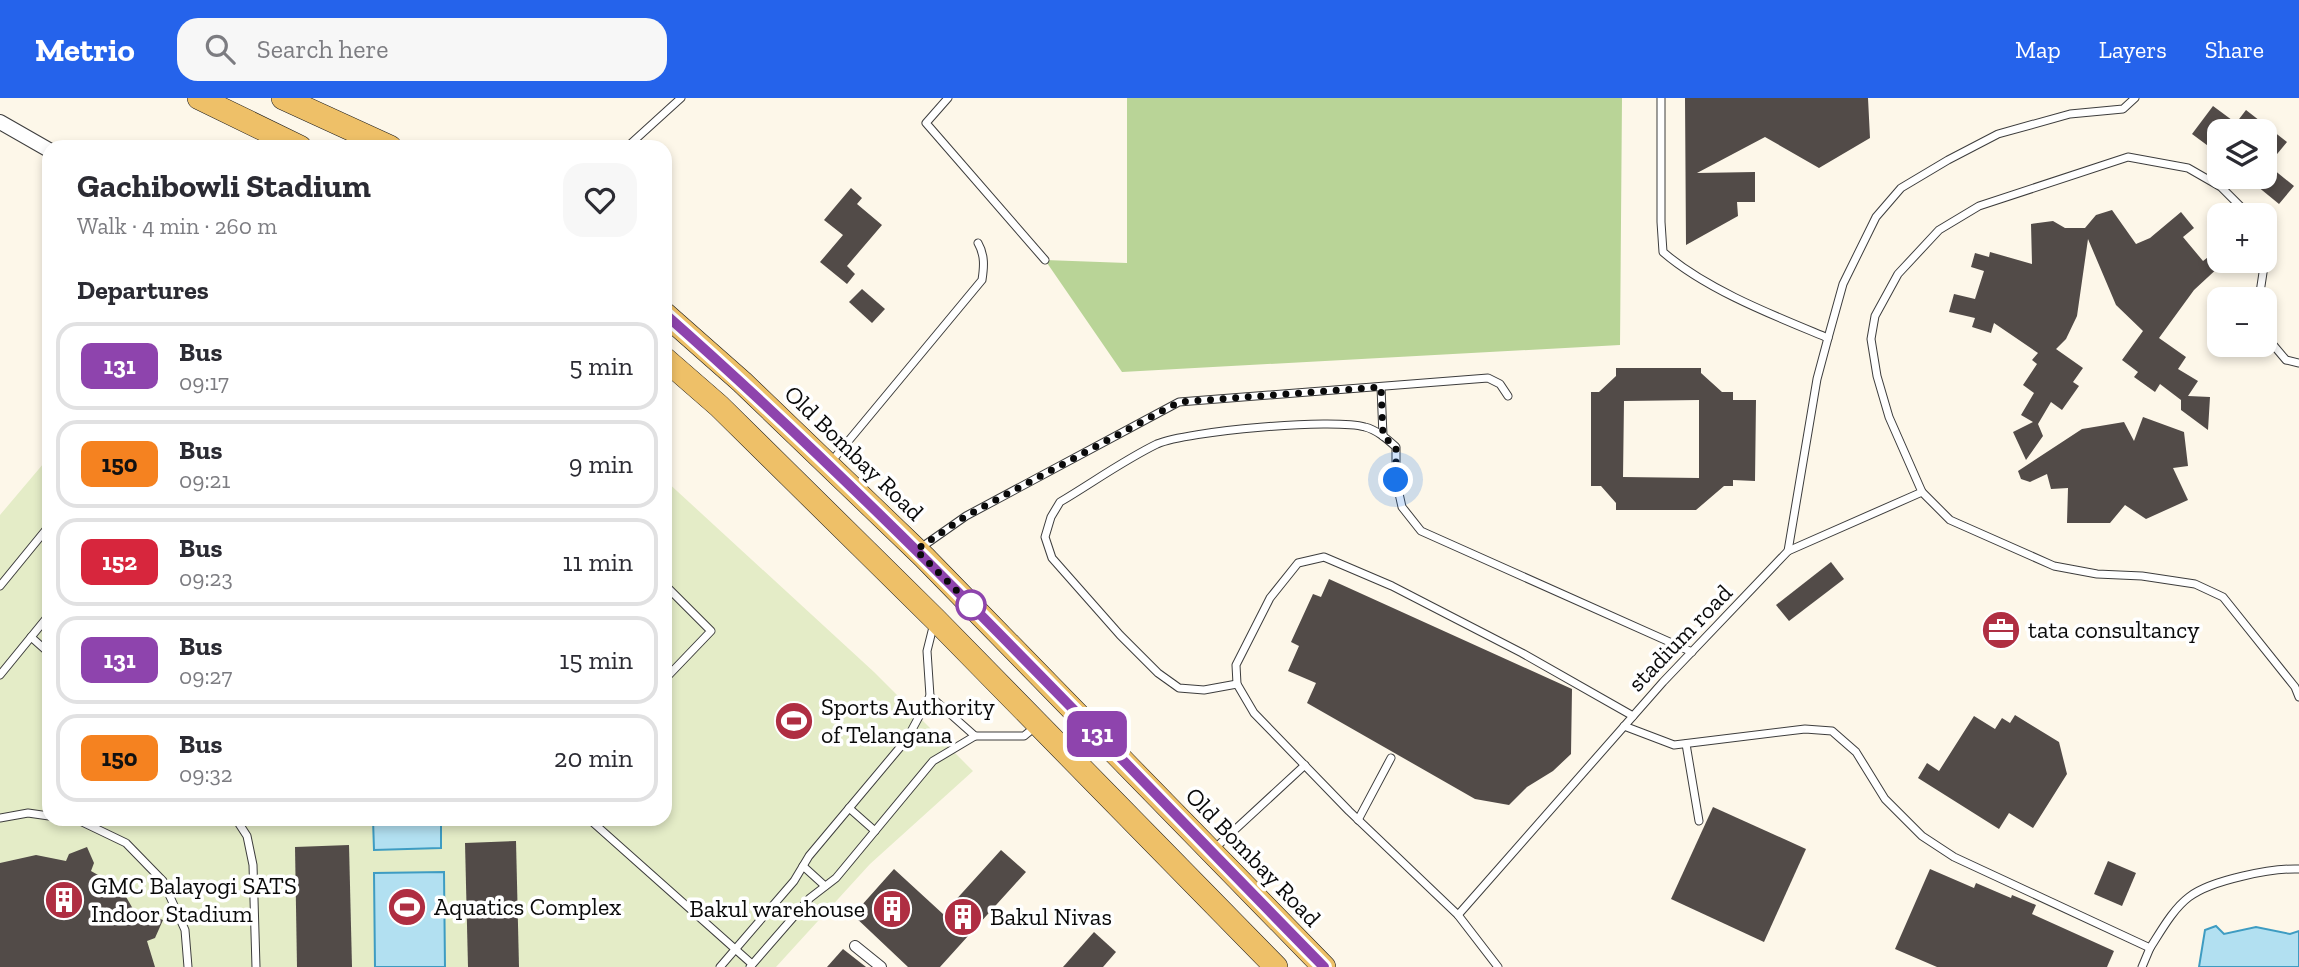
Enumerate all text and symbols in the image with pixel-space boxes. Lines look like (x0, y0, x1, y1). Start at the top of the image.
search box (177, 18, 667, 81)
text: Metrio (35, 30, 135, 69)
icon: search (201, 30, 239, 68)
text: Search here (257, 33, 389, 65)
text: Map (2015, 35, 2061, 64)
text: Layers (2099, 35, 2167, 64)
text: Share (2205, 35, 2264, 64)
map controls (2207, 119, 2277, 357)
button: layers (2207, 119, 2277, 189)
button: heart (563, 163, 637, 237)
text: Gachibowli Stadium (77, 166, 371, 205)
button: + (2207, 203, 2277, 273)
text: Walk · 4 min · 260 m (77, 212, 277, 240)
text: Departures (77, 274, 209, 306)
button: − (2207, 287, 2277, 357)
text: Bus (179, 336, 222, 368)
text: 5 min (569, 350, 633, 382)
text: 131 (103, 351, 136, 380)
text: 09:17 (179, 368, 229, 396)
street label: Old Bombay Road (779, 379, 930, 526)
text: Bus (179, 434, 222, 466)
text: 9 min (569, 448, 633, 480)
text: 150 (101, 449, 138, 478)
your location (1378, 462, 1413, 497)
text: 09:21 (179, 466, 230, 494)
text: Bus (179, 532, 222, 564)
text: 11 min (562, 546, 633, 578)
text: 152 (102, 547, 137, 576)
text: 09:23 (179, 564, 233, 592)
street label: stadium road (1621, 578, 1738, 697)
unlabelled marker (956, 590, 986, 620)
office icon: tata consultancy (1980, 609, 2022, 651)
place label: tata consultancy (2028, 615, 2200, 644)
text: Bus (179, 630, 222, 662)
text: 15 min (559, 644, 633, 676)
text: 131 (103, 645, 136, 674)
text: 09:27 (179, 662, 232, 690)
place label: Sports Authority of Telangana (821, 692, 995, 749)
sports icon: Sports Authority of Telangana (773, 700, 815, 742)
line badge: 131 (1057, 711, 1137, 757)
text: 131 (1081, 719, 1113, 748)
text: Bus (179, 728, 222, 760)
text: 20 min (554, 742, 633, 774)
text: 150 (101, 743, 138, 772)
text: 09:32 (179, 760, 233, 788)
street label: Old Bombay Road (1180, 781, 1327, 932)
place label: GMC Balayogi SATS Indoor Stadium (91, 871, 297, 928)
building icon: GMC Balayogi SATS Indoor Stadium (43, 879, 85, 921)
sports icon: Aquatics Complex (386, 886, 428, 928)
building icon: Bakul warehouse (871, 888, 913, 930)
place label: Aquatics Complex (434, 892, 621, 921)
place label: Bakul warehouse (689, 894, 865, 923)
building icon: Bakul Nivas (942, 896, 984, 938)
place label: Bakul Nivas (990, 902, 1112, 931)

